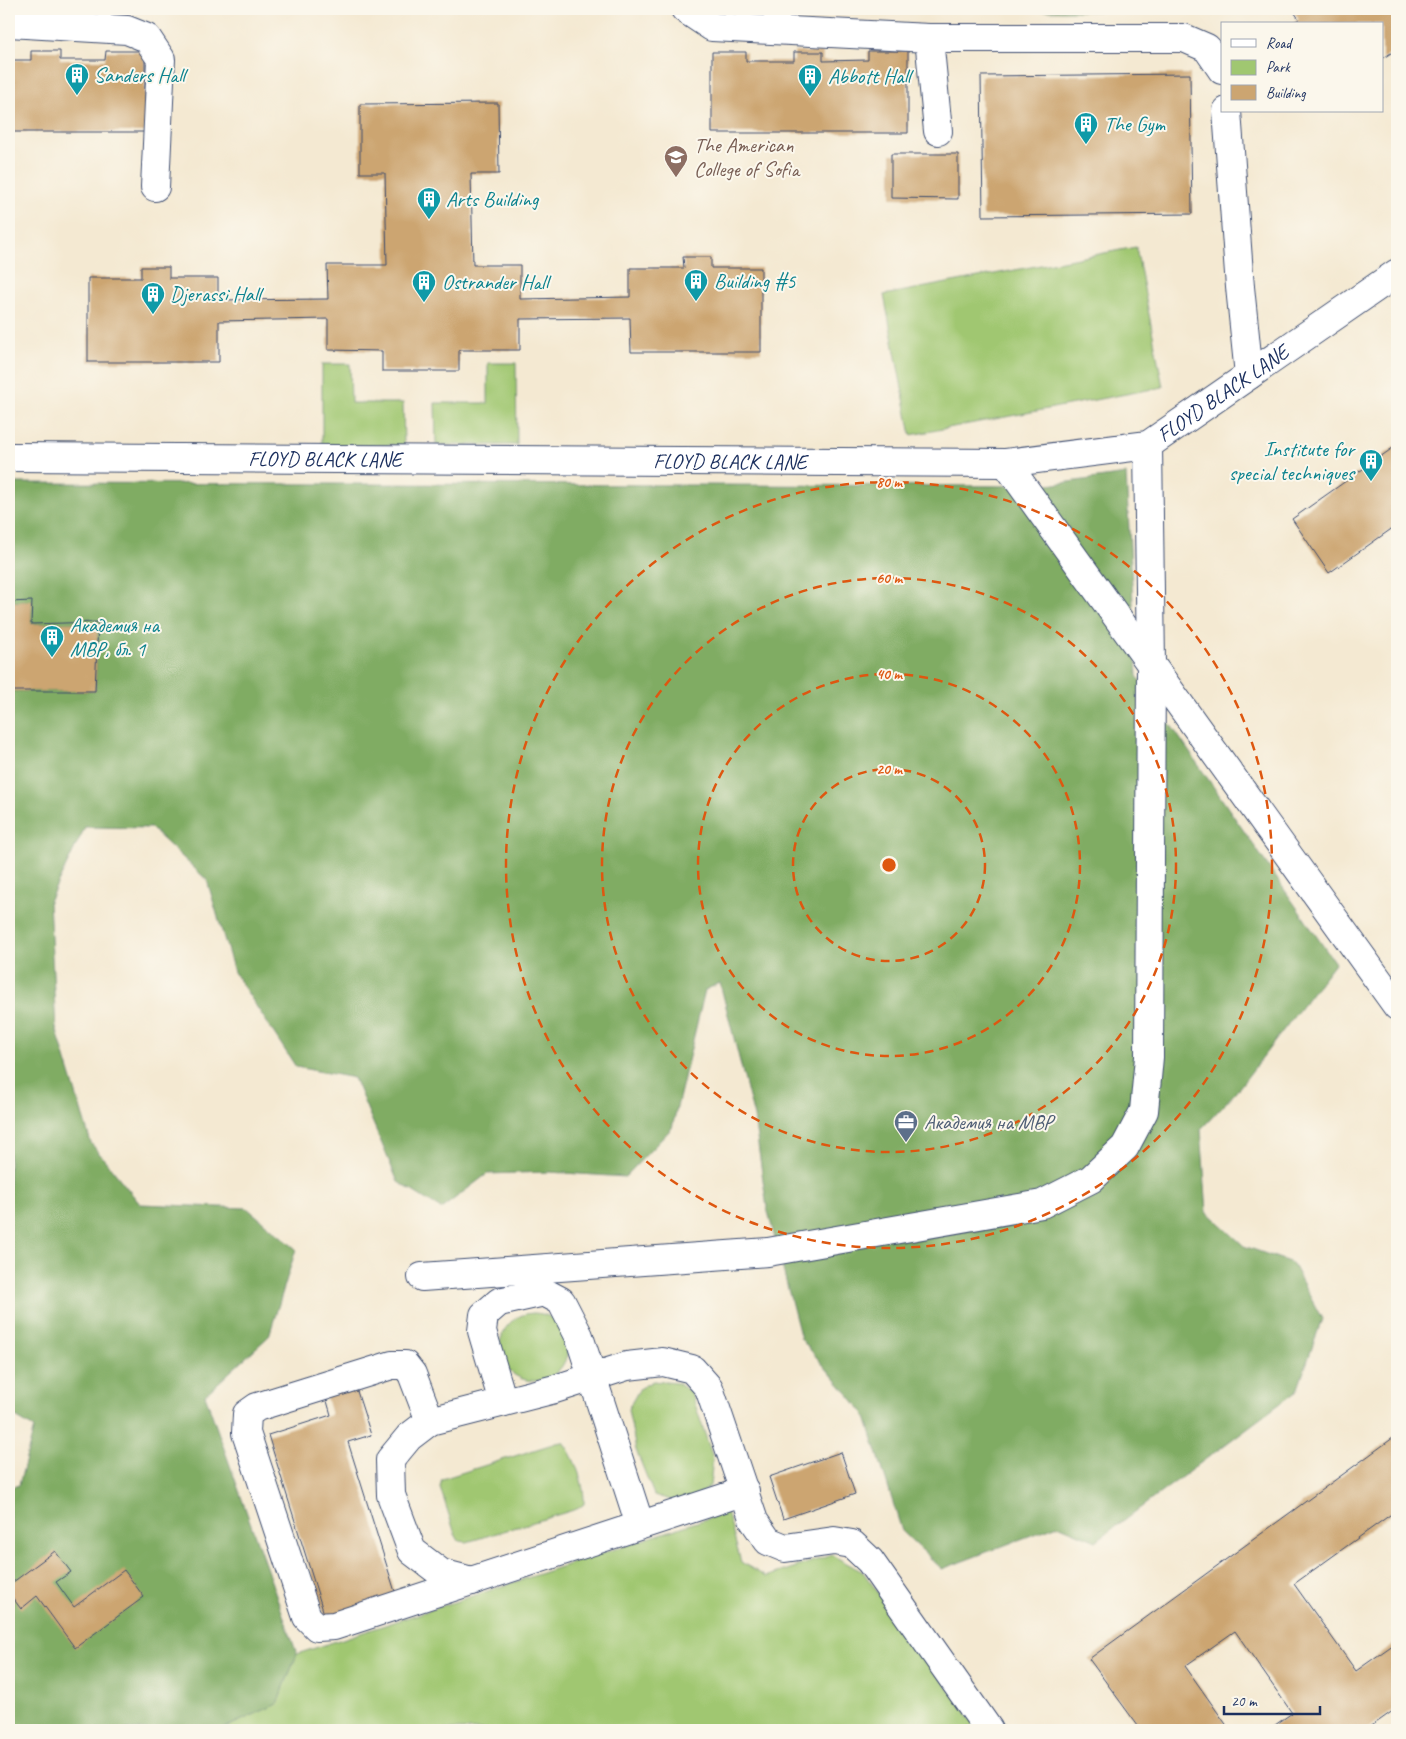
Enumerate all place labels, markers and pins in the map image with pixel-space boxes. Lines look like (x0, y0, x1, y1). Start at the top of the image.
building icon: Sanders Hall (64, 62, 90, 96)
place label: Sanders Hall (94, 62, 188, 88)
building icon: Abbott Hall (797, 63, 823, 97)
place label: Abbott Hall (828, 63, 914, 89)
building icon: The Gym (1073, 111, 1099, 145)
place label: The Gym (1104, 111, 1166, 137)
place label: The American College of Sofia (694, 132, 801, 182)
school or university icon: The American College of Sofia (663, 144, 689, 178)
building icon: Arts Building (416, 186, 442, 220)
place label: Arts Building (446, 186, 540, 212)
building icon: Building #5 (683, 268, 709, 302)
place label: Building #5 (714, 268, 797, 294)
building icon: Ostrander Hall (411, 269, 437, 303)
place label: Ostrander Hall (442, 269, 552, 295)
building icon: Djerassi Hall (140, 281, 166, 315)
place label: Djerassi Hall (170, 281, 264, 307)
place label: Institute for special techniques (1229, 436, 1356, 486)
building icon: Institute for special techniques (1358, 448, 1384, 482)
place label: Академия на МВР, бл. 1 (70, 612, 161, 662)
building icon: Академия на МВР, бл. 1 (39, 624, 65, 658)
centre of rings (880, 856, 898, 874)
office icon: Академия на МВР (893, 1109, 919, 1143)
place label: Академия на МВР (924, 1109, 1056, 1135)

